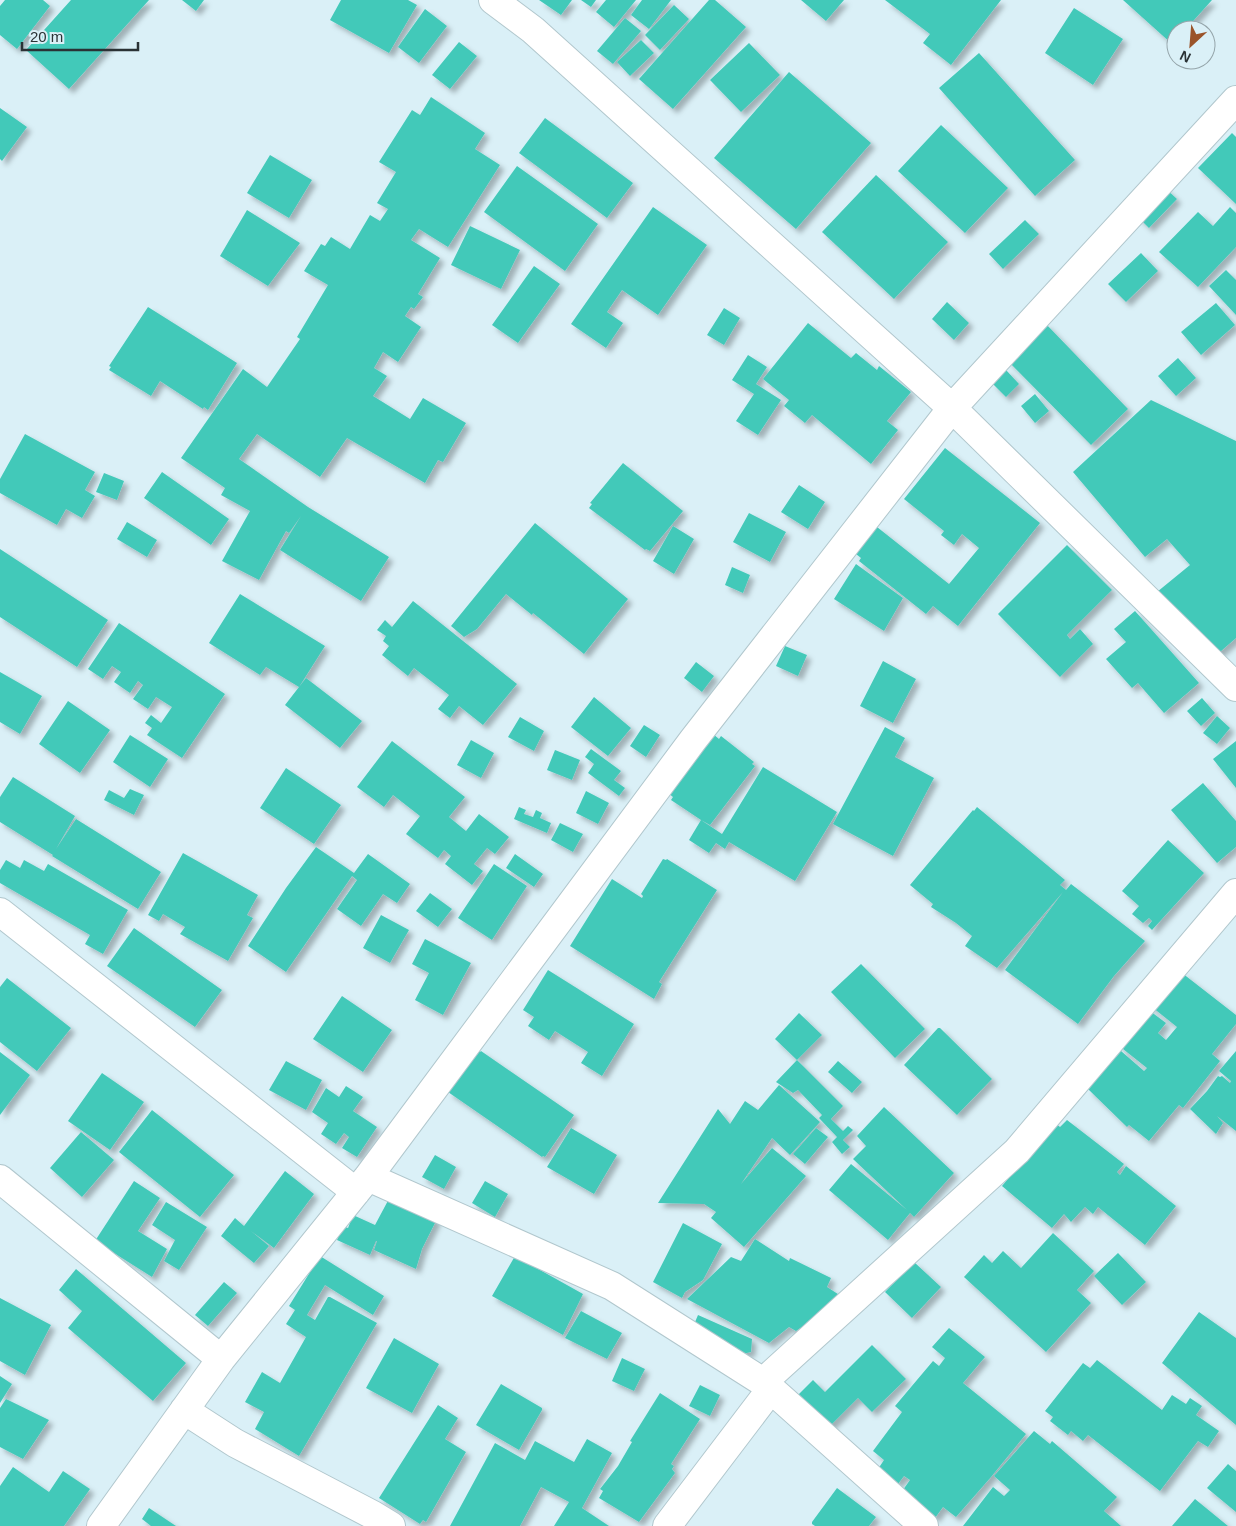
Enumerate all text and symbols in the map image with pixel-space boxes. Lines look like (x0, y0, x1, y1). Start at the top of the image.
scale bar (22, 20, 139, 52)
north arrow (1166, 20, 1216, 70)
text: 20 m (30, 28, 63, 45)
text: N (1177, 47, 1193, 66)

